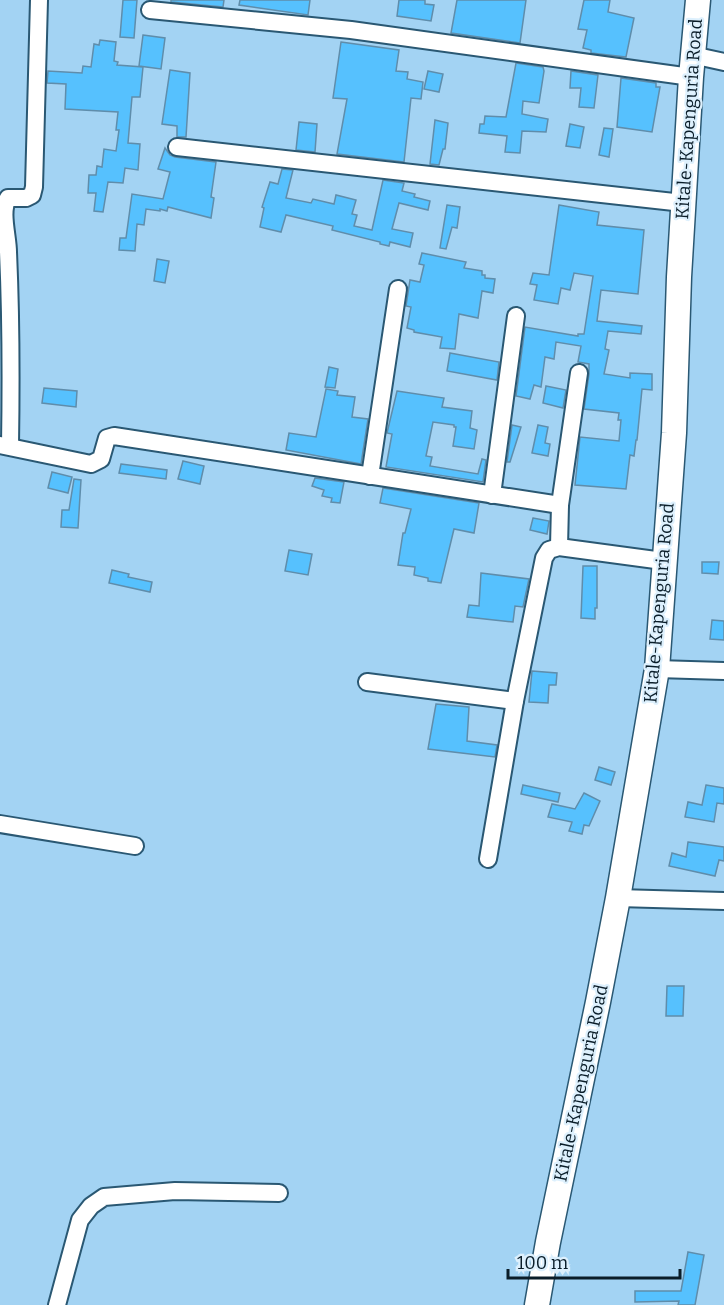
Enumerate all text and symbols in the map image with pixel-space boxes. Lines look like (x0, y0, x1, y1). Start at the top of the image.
street label: Kitale-Kapenguria Road (671, 18, 707, 220)
street label: Kitale-Kapenguria Road (639, 502, 679, 704)
street label: Kitale-Kapenguria Road (549, 982, 613, 1184)
scale bar (508, 1242, 680, 1280)
text: 100 m (517, 1252, 568, 1274)

